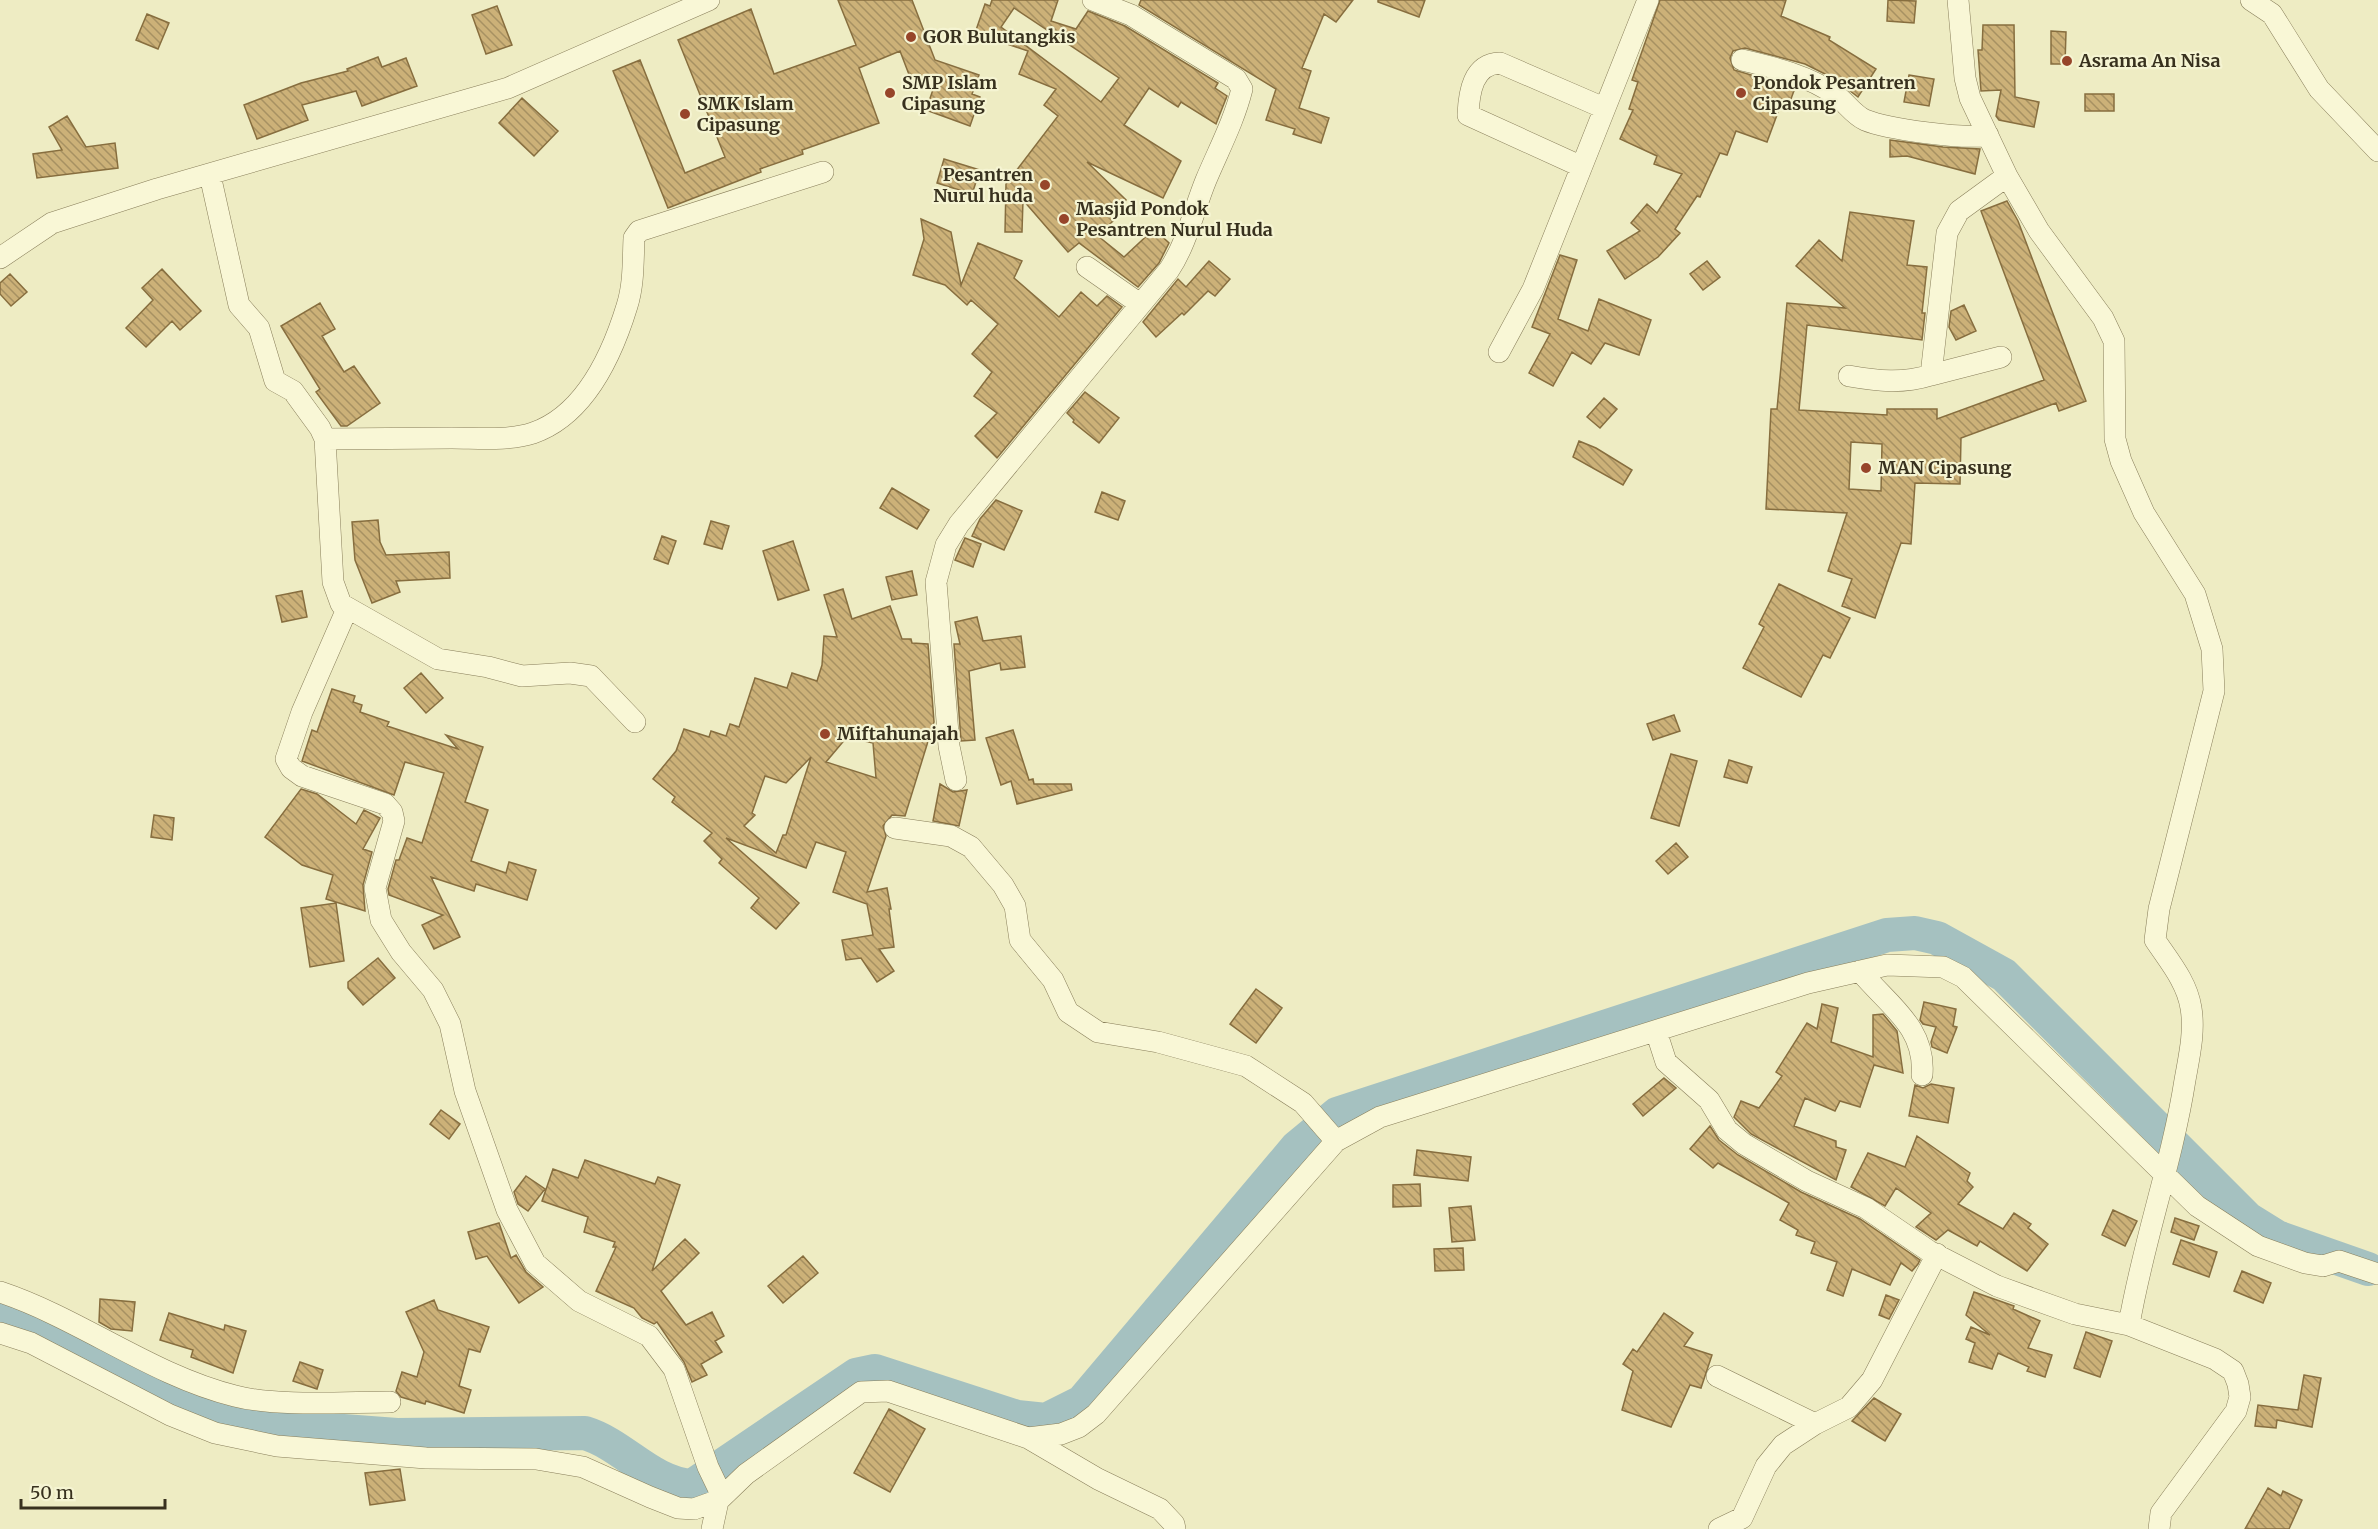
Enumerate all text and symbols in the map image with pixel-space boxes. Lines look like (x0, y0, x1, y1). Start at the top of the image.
place label: GOR Bulutangkis (923, 25, 1076, 48)
marker: GOR Bulutangkis (904, 30, 918, 44)
place label: Asrama An Nisa (2078, 49, 2220, 72)
marker: Asrama An Nisa (2060, 54, 2074, 68)
place label: SMP Islam Cipasung (902, 71, 997, 115)
place label: Pondok Pesantren Cipasung (1753, 71, 1916, 115)
marker: SMP Islam Cipasung (883, 86, 897, 100)
marker: Pondok Pesantren Cipasung (1734, 86, 1748, 100)
place label: SMK Islam Cipasung (697, 92, 794, 136)
marker: SMK Islam Cipasung (678, 107, 692, 121)
place label: Pesantren Nurul huda (933, 163, 1033, 207)
marker: Pesantren Nurul huda (1038, 178, 1052, 192)
place label: Masjid Pondok Pesantren Nurul Huda (1076, 197, 1273, 241)
marker: Masjid Pondok Pesantren Nurul Huda (1057, 212, 1071, 226)
place label: MAN Cipasung (1878, 456, 2011, 479)
marker: MAN Cipasung (1859, 461, 1873, 475)
place label: Miftahunajah (837, 722, 959, 745)
marker: Miftahunajah (818, 727, 832, 741)
scale bar (21, 1472, 165, 1510)
text: 50 m (30, 1481, 74, 1504)

